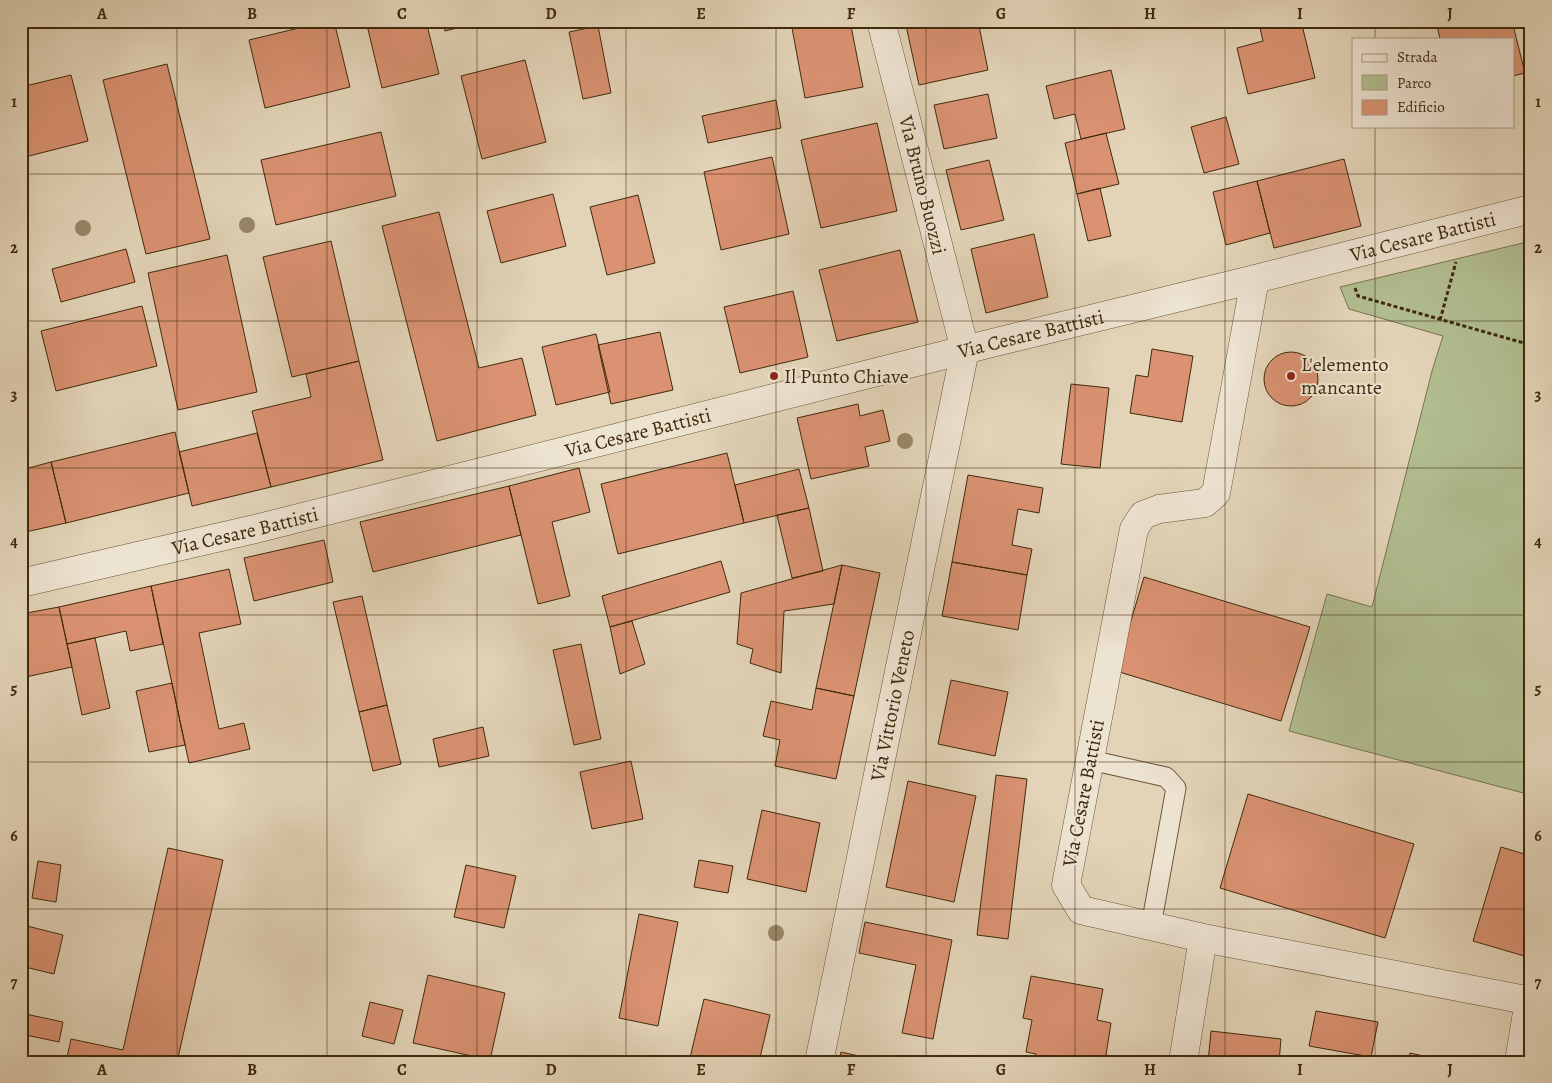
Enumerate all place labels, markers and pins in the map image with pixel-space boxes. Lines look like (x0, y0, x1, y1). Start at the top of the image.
place label: L'elemento mancante (1301, 351, 1389, 401)
place label: Il Punto Chiave (784, 363, 909, 390)
marker: Il Punto Chiave (768, 370, 780, 382)
marker: L'elemento mancante (1285, 370, 1297, 382)

